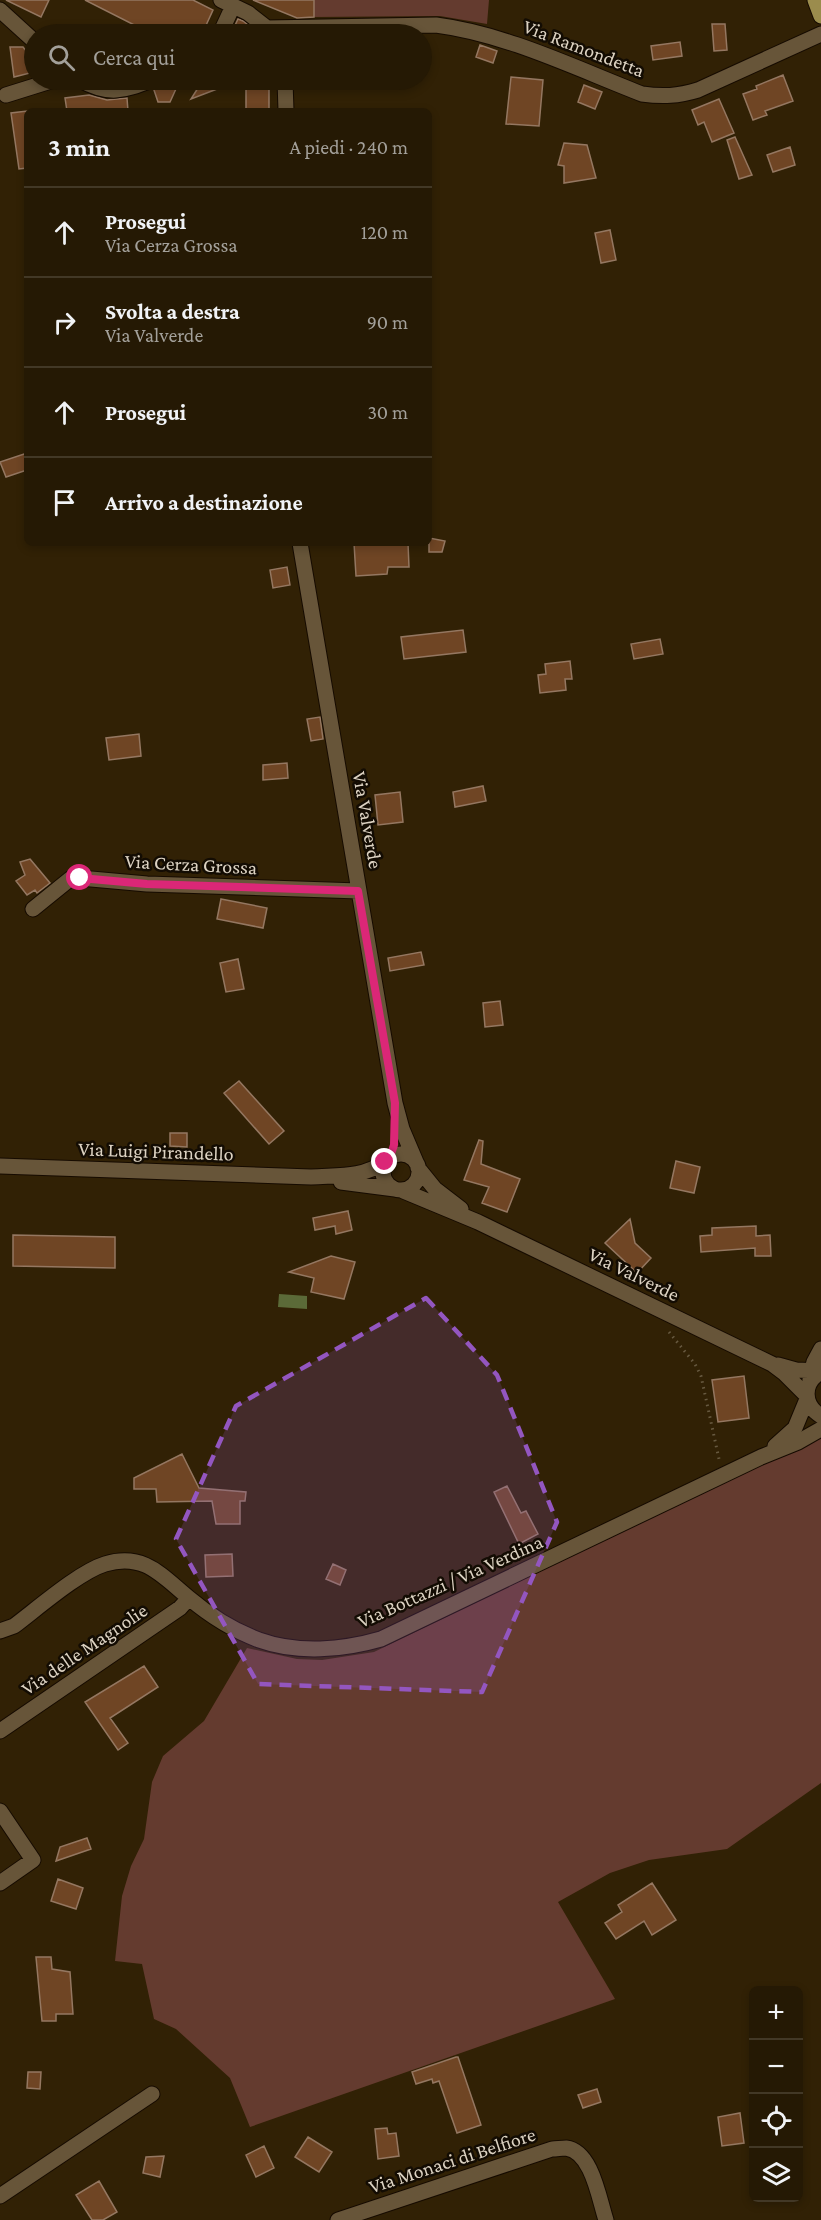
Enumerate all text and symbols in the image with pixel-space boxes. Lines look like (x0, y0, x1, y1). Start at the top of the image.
street label: Via Ramondetta (520, 15, 648, 81)
search box (24, 24, 432, 90)
icon: search (45, 41, 78, 74)
text: Cerca qui (93, 45, 175, 70)
text: 3 min (48, 133, 110, 162)
text: A piedi · 240 m (289, 136, 408, 158)
text: Prosegui (105, 209, 186, 234)
icon: ahead (48, 216, 81, 249)
text: 120 m (361, 221, 408, 243)
text: Via Cerza Grossa (105, 234, 238, 256)
text: Svolta a destra (105, 299, 240, 324)
icon: right (48, 306, 81, 339)
text: 90 m (367, 311, 408, 333)
text: Via Valverde (105, 324, 203, 346)
icon: ahead (48, 396, 81, 429)
text: Prosegui (105, 400, 186, 425)
text: 30 m (367, 401, 408, 423)
icon: arrive (48, 486, 81, 519)
text: Arrivo a destinazione (105, 490, 303, 515)
street label: Via Valverde (349, 770, 387, 870)
street label: Via Cerza Grossa (124, 850, 258, 878)
route start (66, 864, 92, 890)
street label: Via Luigi Pirandello (78, 1137, 234, 1166)
route end (371, 1148, 397, 1174)
street label: Via Valverde (585, 1243, 683, 1305)
street label: Via Bottazzi / Via Verdina (354, 1530, 546, 1632)
street label: Via delle Magnolie (17, 1599, 152, 1700)
map controls (749, 1986, 803, 2202)
button: + (749, 1986, 803, 2040)
button: − (749, 2040, 803, 2094)
button: locate (749, 2094, 803, 2148)
street label: Via Monaci di Belfiore (366, 2123, 538, 2197)
button: layers (749, 2148, 803, 2202)

